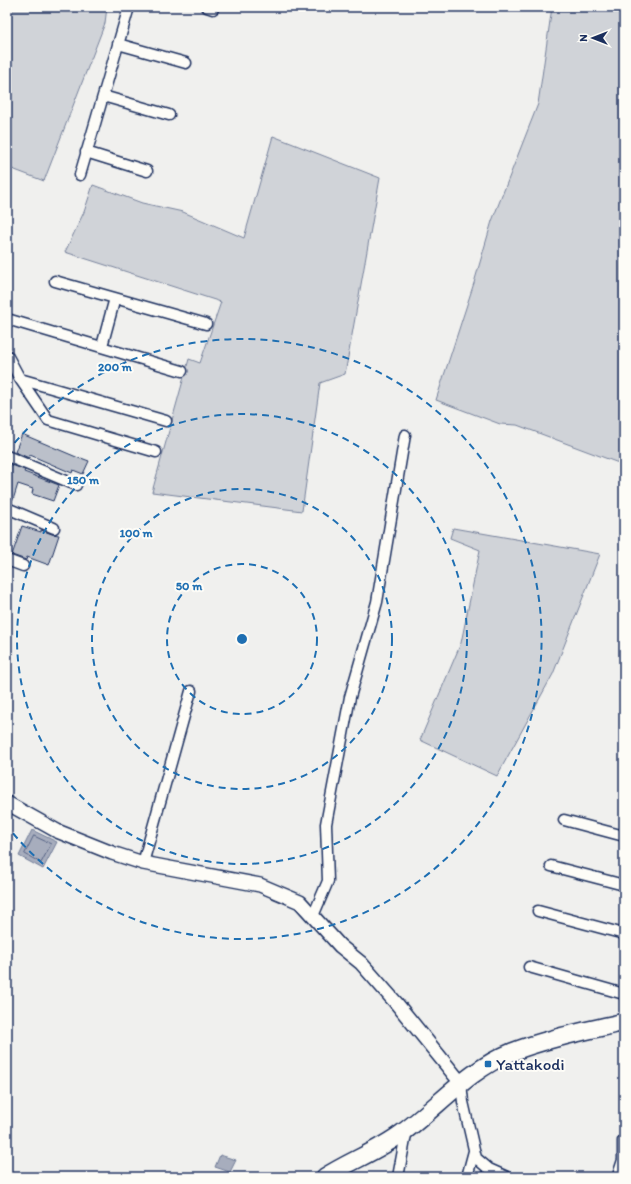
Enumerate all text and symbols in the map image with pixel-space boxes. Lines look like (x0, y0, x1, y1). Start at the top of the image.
north arrow (573, 18, 613, 58)
text: N (577, 34, 590, 42)
text: 200 m (98, 360, 133, 374)
text: 150 m (67, 473, 100, 487)
text: 100 m (119, 526, 153, 540)
text: 50 m (176, 579, 203, 593)
centre of rings (235, 632, 249, 646)
place label: Yattakodi (496, 1054, 565, 1074)
marker: Yattakodi (483, 1059, 493, 1069)

